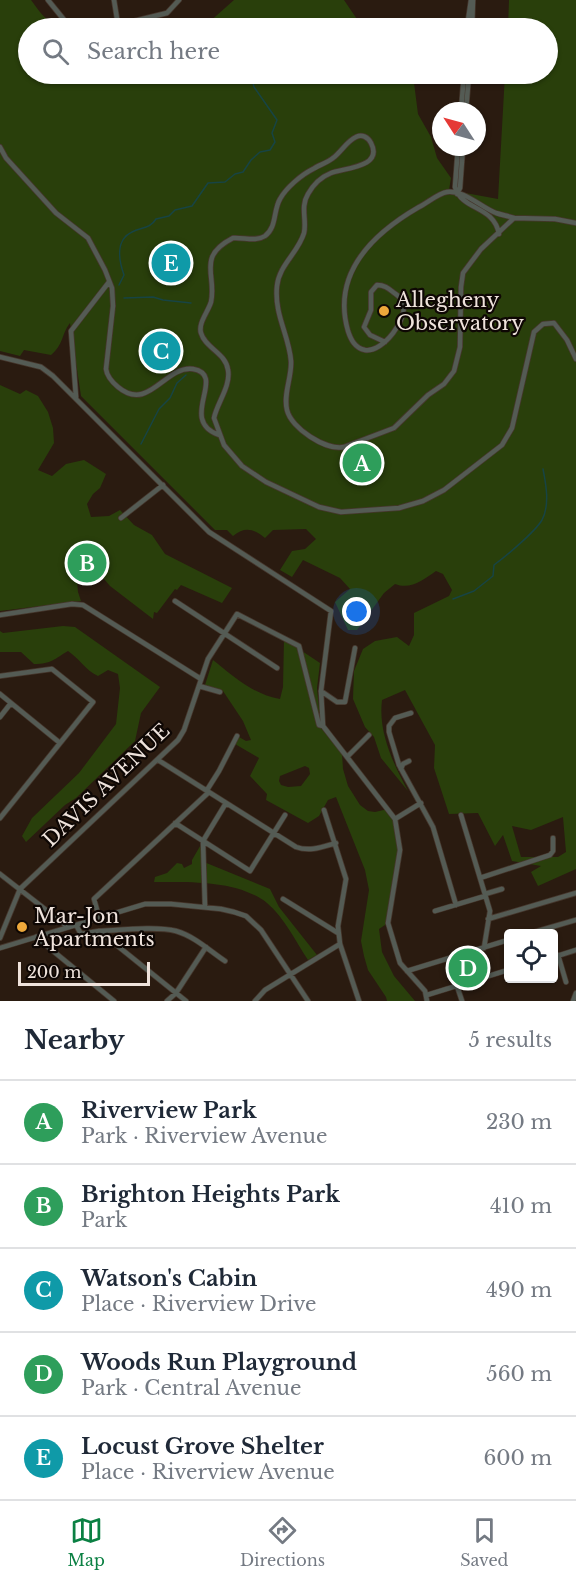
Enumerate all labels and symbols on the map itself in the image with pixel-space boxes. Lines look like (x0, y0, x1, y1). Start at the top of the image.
north arrow (432, 102, 486, 156)
pin: E (152, 240, 190, 286)
place label: Allegheny Observatory (395, 288, 524, 335)
marker: Allegheny Observatory (377, 304, 391, 318)
pin: C (142, 328, 180, 374)
pin: A (342, 440, 382, 486)
pin: B (68, 540, 106, 586)
your location (342, 597, 371, 626)
street label: DAVIS AVENUE (38, 718, 174, 852)
place label: Mar-Jon Apartments (33, 904, 155, 951)
marker: Mar-Jon Apartments (15, 920, 29, 934)
pin: D (448, 946, 488, 990)
scale bar (18, 959, 150, 986)

